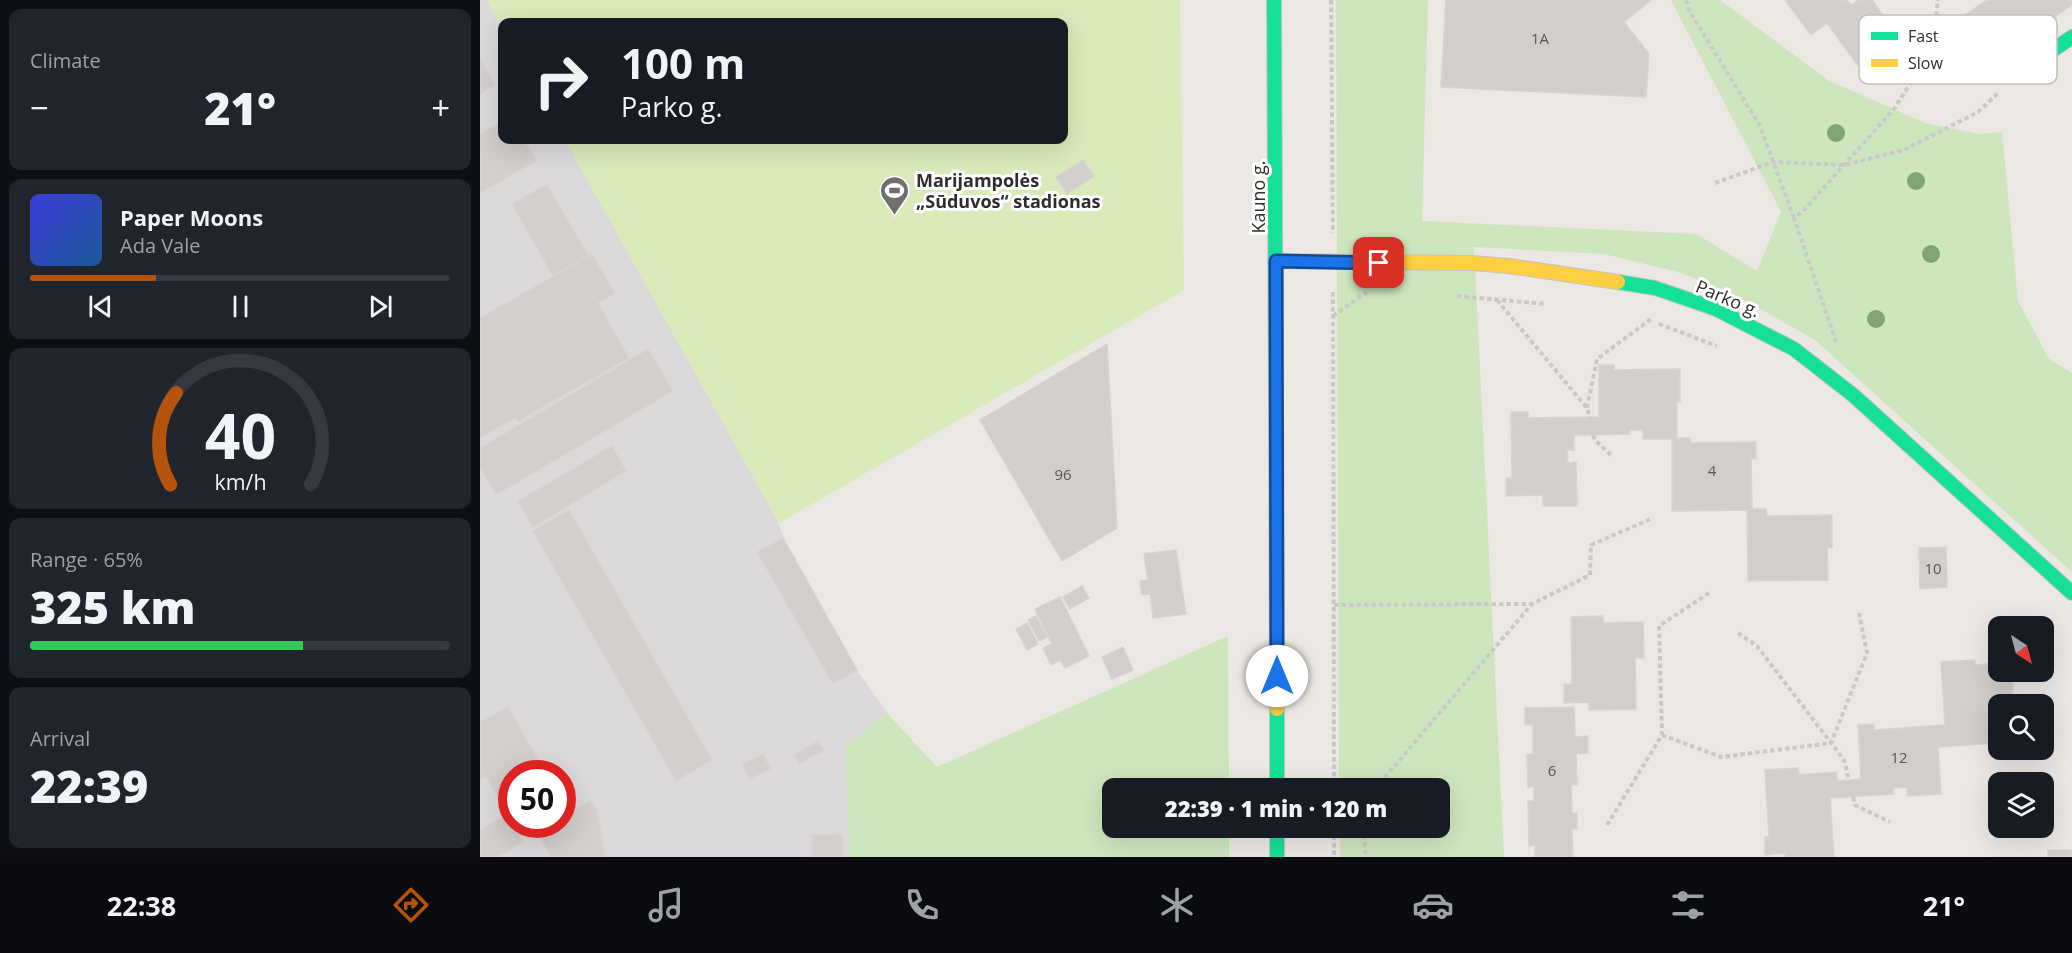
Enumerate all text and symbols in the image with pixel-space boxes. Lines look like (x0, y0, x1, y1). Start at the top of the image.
legend (1859, 15, 2057, 84)
text: Fast (1908, 25, 1939, 47)
house number: 1A (1531, 28, 1550, 48)
text: 100 m (621, 34, 745, 91)
icon: right (522, 42, 600, 120)
text: Climate (30, 47, 101, 74)
text: Slow (1908, 52, 1943, 74)
text: 21° (204, 77, 276, 138)
text: − (30, 85, 49, 130)
text: + (431, 85, 450, 130)
text: Parko g. (621, 88, 722, 125)
street label: Kauno g. (1246, 160, 1270, 234)
place label: Marijampolės „Sūduvos“ stadionas (916, 168, 1101, 213)
sports icon: Marijampolės „Sūduvos“ stadionas (879, 174, 911, 216)
text: Paper Moons (120, 202, 263, 232)
text: Ada Vale (120, 232, 201, 259)
pin (1353, 237, 1404, 288)
icon: arrive (1362, 246, 1395, 279)
street label: Parko g. (1692, 274, 1764, 322)
icon: previous (84, 290, 117, 323)
icon: pause (224, 290, 257, 323)
icon: next (364, 290, 397, 323)
text: 40 (204, 393, 276, 478)
house number: 4 (1708, 460, 1717, 480)
house number: 96 (1054, 464, 1072, 484)
text: km/h (214, 468, 266, 497)
text: Range · 65% (30, 546, 143, 573)
house number: 10 (1924, 558, 1942, 578)
text: 325 km (30, 576, 195, 637)
north arrow (1988, 616, 2054, 682)
map controls (1988, 616, 2054, 838)
position arrow (1245, 644, 1309, 708)
button: search (1988, 694, 2054, 760)
text: Arrival (30, 725, 90, 752)
house number: 12 (1890, 747, 1908, 767)
text: 22:39 (30, 755, 148, 816)
speed limit sign: 50 (498, 760, 576, 838)
house number: 6 (1548, 760, 1556, 780)
button: layers (1988, 772, 2054, 838)
text: 22:39 · 1 min · 120 m (1165, 793, 1387, 823)
icon: directions (390, 884, 432, 926)
icon: music (645, 884, 687, 926)
icon: phone (901, 884, 943, 926)
icon: climate (1156, 884, 1198, 926)
icon: car (1412, 884, 1454, 926)
icon: filters (1667, 884, 1709, 926)
text: 22:38 (107, 887, 176, 924)
text: 21° (1923, 887, 1965, 924)

